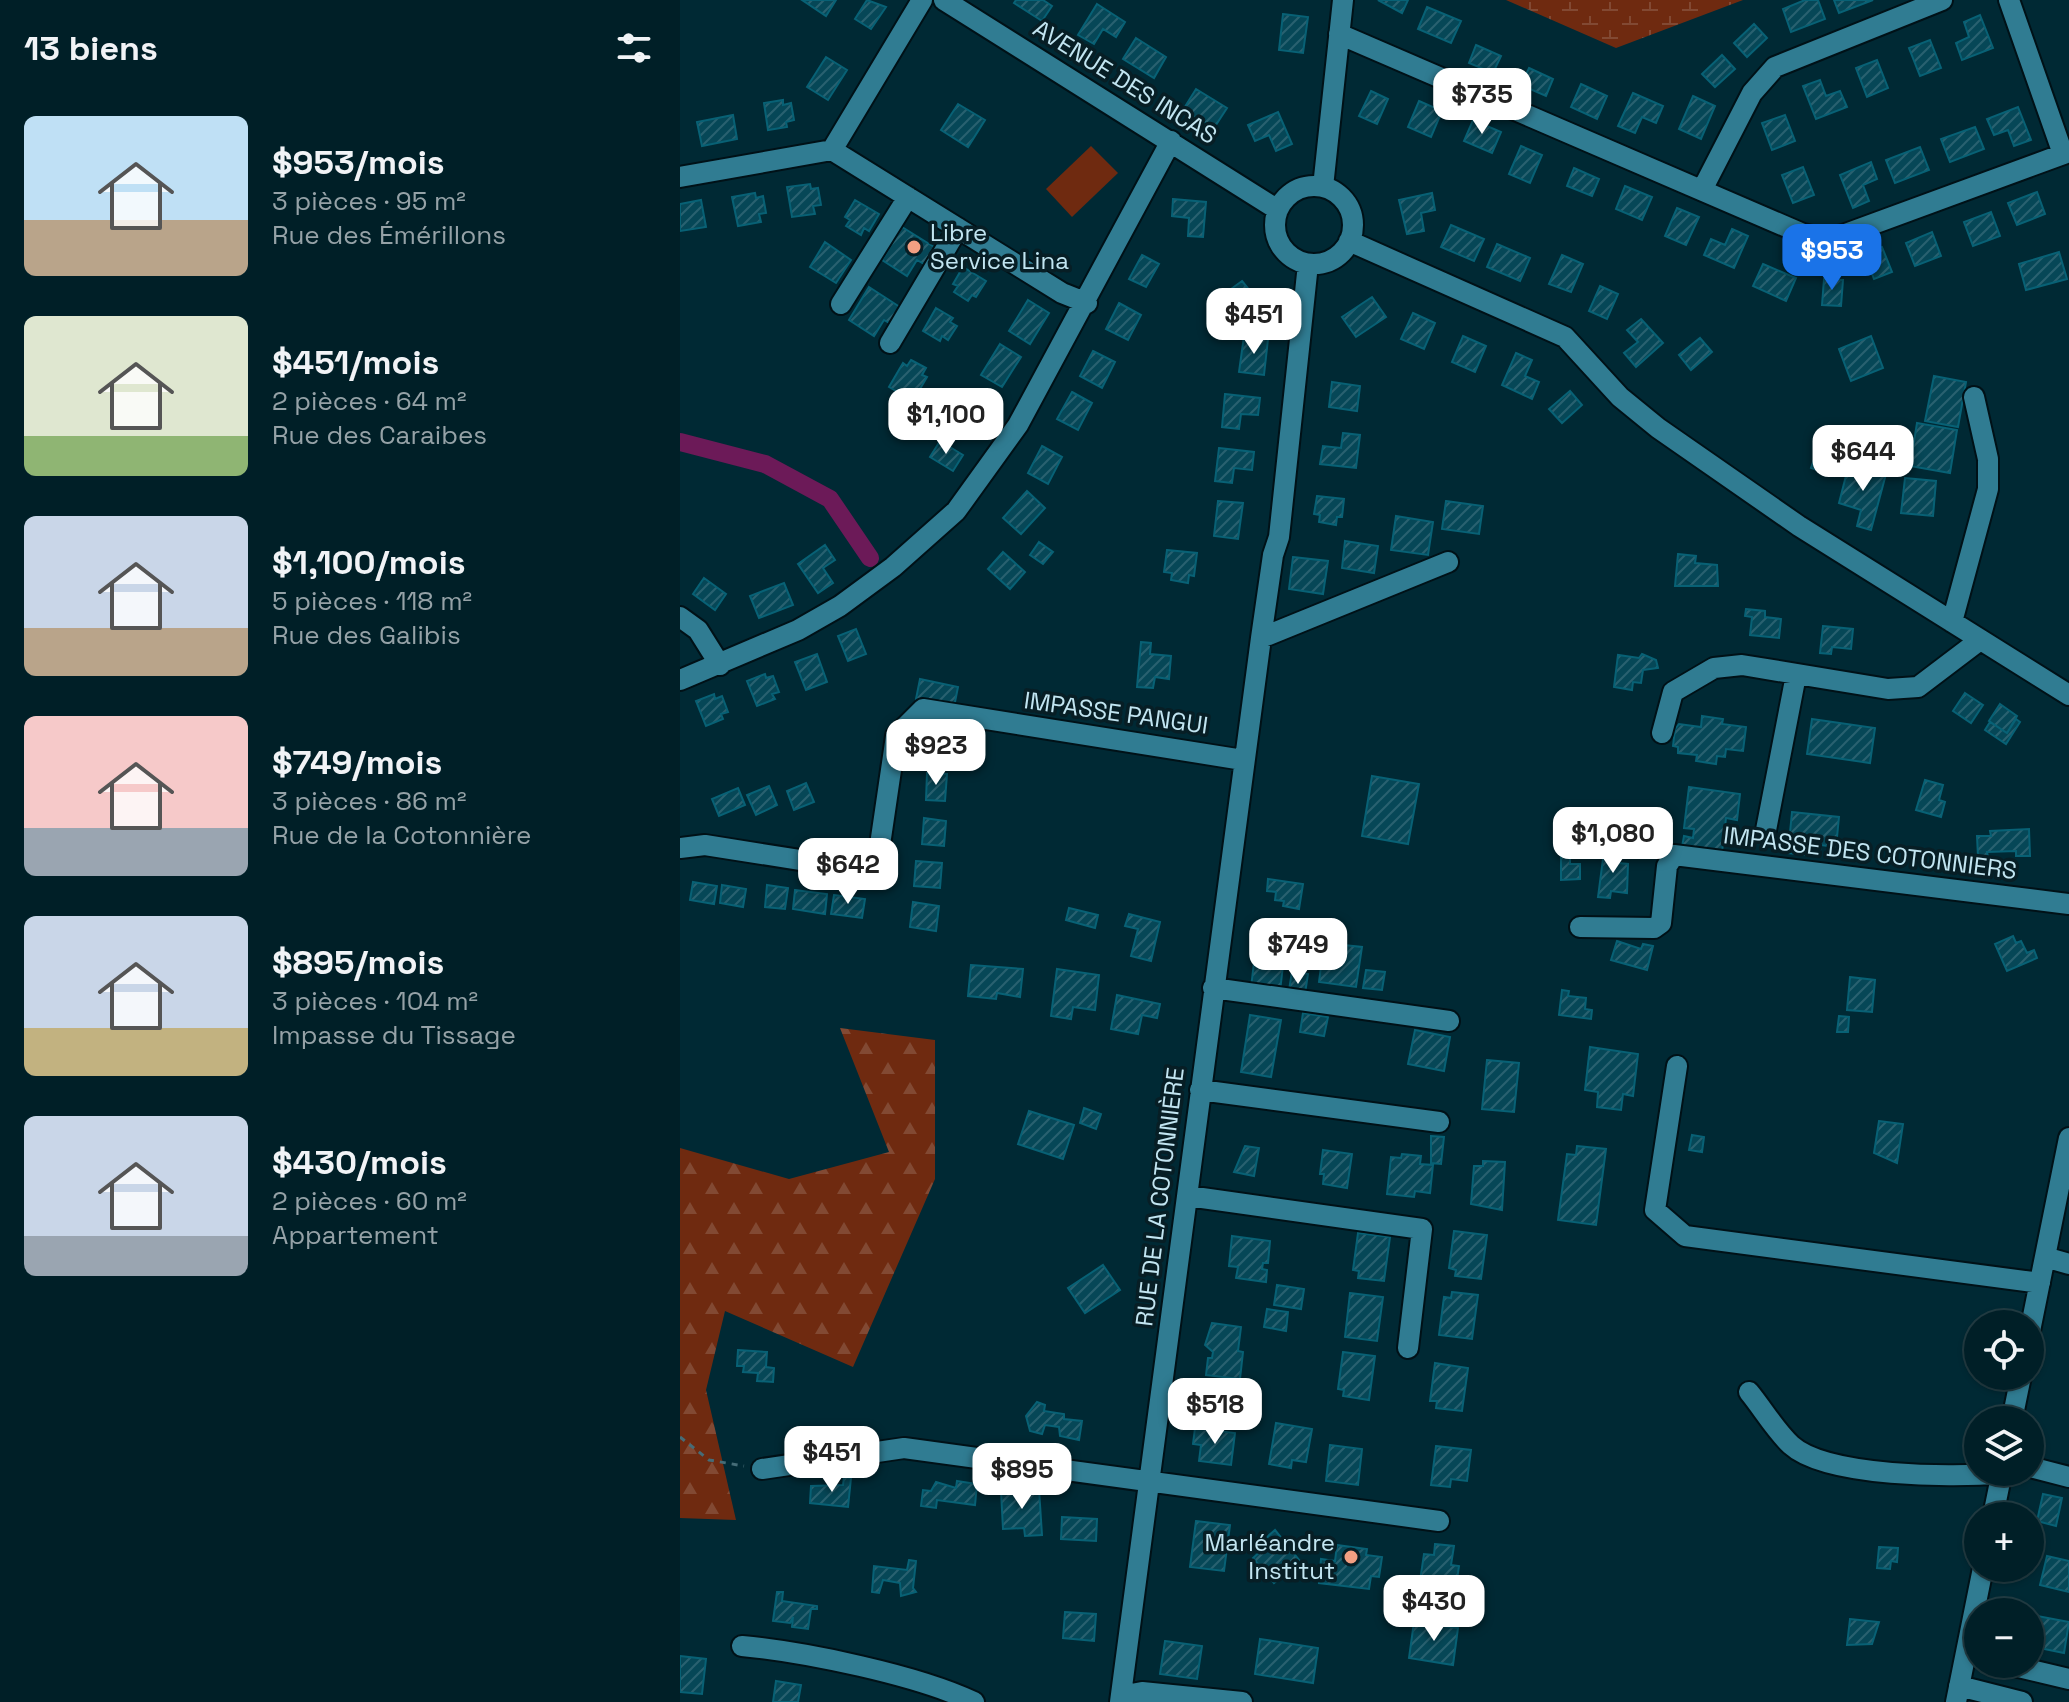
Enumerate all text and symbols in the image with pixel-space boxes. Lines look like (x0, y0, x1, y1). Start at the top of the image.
street label: AVENUE DES INCAS (1028, 13, 1223, 151)
icon: filters (612, 26, 656, 70)
text: 13 biens (24, 27, 158, 70)
pin: $735 (1435, 68, 1529, 136)
text: $735 (1451, 77, 1513, 111)
text: $953/mois (272, 141, 445, 184)
icon: home (88, 148, 184, 244)
text: 3 pièces · 95 m² (272, 184, 466, 218)
place label: Libre Service Lina (930, 217, 1069, 276)
text: Rue des Émérillons (272, 218, 506, 252)
pin: $953 (1785, 224, 1879, 292)
text: $953 (1800, 233, 1864, 267)
marker: Libre Service Lina (905, 238, 923, 256)
pin: $451 (1207, 288, 1301, 356)
text: $451 (1224, 297, 1284, 331)
text: $451/mois (272, 341, 439, 384)
icon: home (88, 348, 184, 444)
text: 2 pièces · 64 m² (272, 384, 466, 418)
pin: $1,100 (881, 388, 1011, 456)
text: $1,100 (906, 397, 986, 431)
text: Rue des Caraibes (272, 418, 487, 452)
pin: $644 (1816, 425, 1910, 493)
text: $644 (1831, 434, 1895, 468)
text: $1,100/mois (272, 541, 466, 584)
icon: home (88, 548, 184, 644)
text: 5 pièces · 118 m² (272, 584, 472, 618)
text: Rue des Galibis (272, 618, 461, 652)
street label: IMPASSE PANGUI (1022, 684, 1210, 741)
pin: $923 (889, 719, 983, 787)
text: $923 (904, 728, 968, 762)
text: $749/mois (272, 741, 442, 784)
icon: home (88, 748, 184, 844)
text: 3 pièces · 86 m² (272, 784, 466, 818)
pin: $1,080 (1548, 807, 1678, 875)
text: $1,080 (1571, 816, 1655, 850)
text: Rue de la Cotonnière (272, 818, 531, 852)
street label: IMPASSE DES COTONNIERS (1722, 819, 2019, 886)
pin: $642 (801, 838, 895, 906)
text: $642 (816, 847, 880, 881)
pin: $749 (1251, 918, 1345, 986)
text: $749 (1267, 927, 1329, 961)
text: $895/mois (272, 941, 444, 984)
icon: home (88, 948, 184, 1044)
text: 3 pièces · 104 m² (272, 984, 478, 1018)
text: Impasse du Tissage (272, 1018, 516, 1052)
street label: RUE DE LA COTONNIÈRE (1128, 1066, 1191, 1328)
text: $430/mois (272, 1141, 447, 1184)
icon: home (88, 1148, 184, 1244)
text: 2 pièces · 60 m² (272, 1184, 467, 1218)
text: Appartement (272, 1218, 439, 1252)
map controls (1964, 1310, 2044, 1678)
button: locate (1964, 1310, 2044, 1390)
pin: $518 (1168, 1378, 1262, 1446)
text: $518 (1186, 1387, 1244, 1421)
button: layers (1964, 1406, 2044, 1486)
pin: $451 (785, 1426, 879, 1494)
text: $451 (802, 1435, 862, 1469)
pin: $895 (975, 1443, 1069, 1511)
text: $895 (990, 1452, 1054, 1486)
button: + (1964, 1502, 2044, 1582)
place label: Marléandre Institut (1205, 1527, 1335, 1586)
marker: Marléandre Institut (1342, 1548, 1360, 1566)
pin: $430 (1387, 1575, 1481, 1643)
text: $430 (1402, 1584, 1466, 1618)
button: − (1964, 1598, 2044, 1678)

